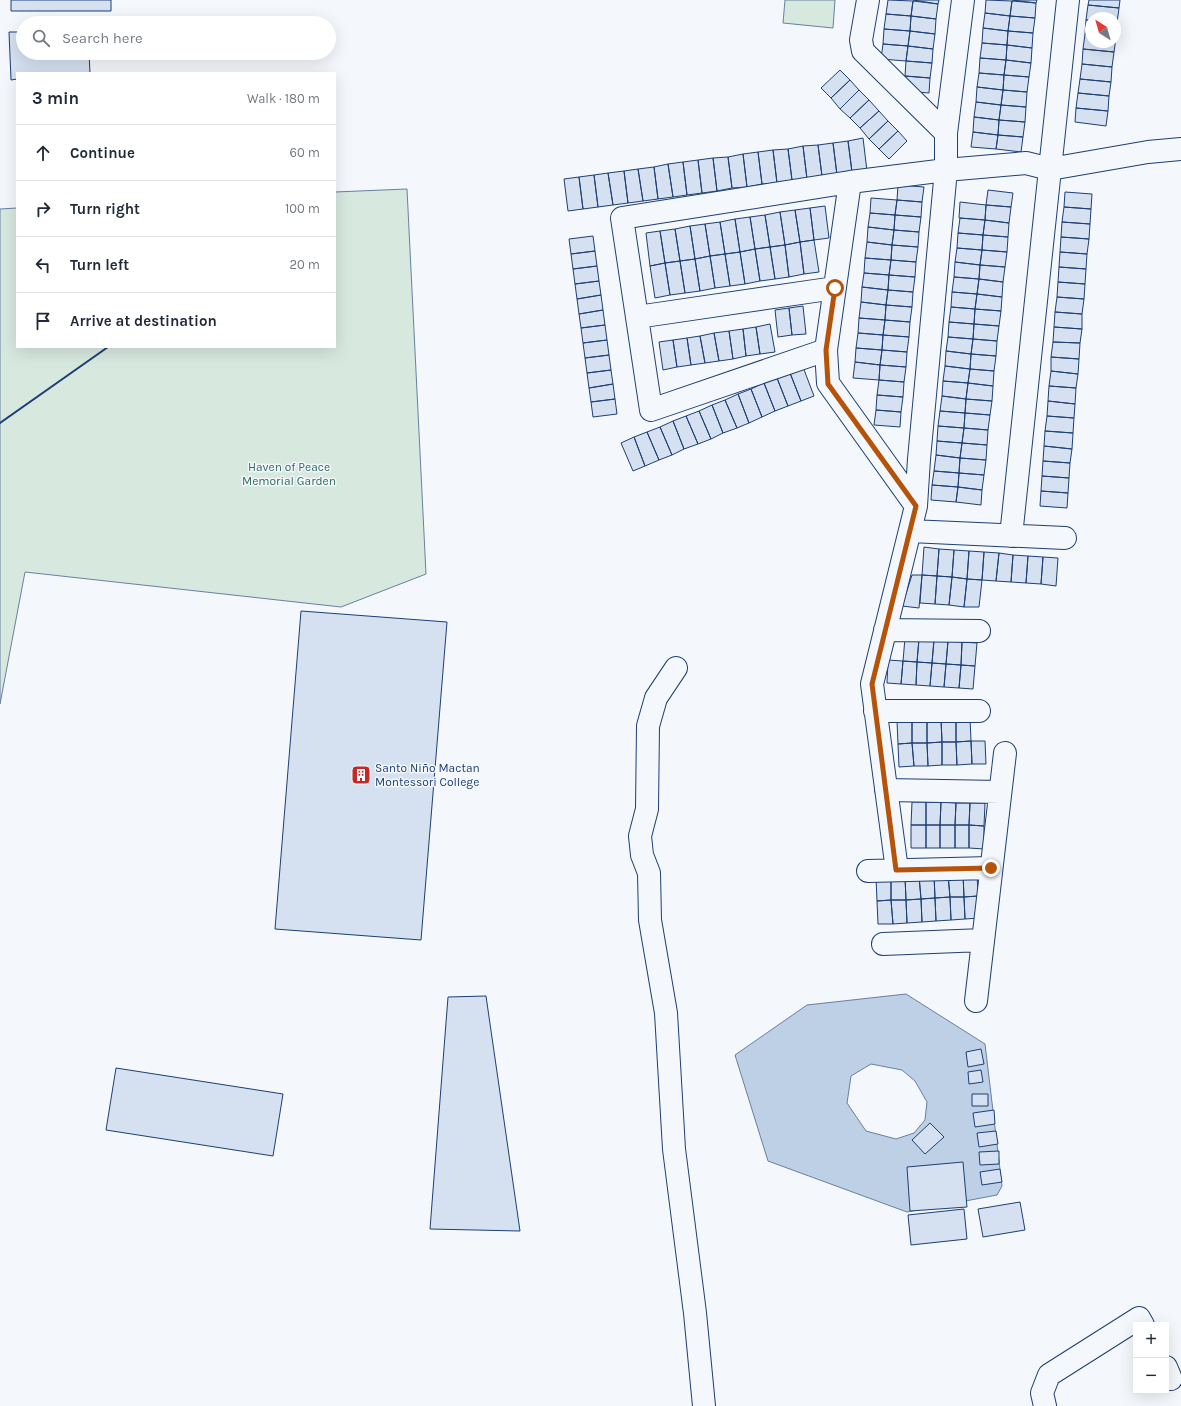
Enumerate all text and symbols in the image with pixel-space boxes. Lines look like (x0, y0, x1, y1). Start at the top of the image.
north arrow (1085, 12, 1121, 48)
search box (16, 16, 336, 60)
icon: search (30, 27, 52, 49)
text: Search here (62, 29, 143, 47)
text: 3 min (32, 88, 79, 108)
text: Walk · 180 m (247, 91, 320, 106)
icon: ahead (32, 142, 54, 164)
text: Continue (70, 144, 135, 162)
text: 60 m (290, 145, 320, 160)
icon: right (32, 198, 54, 220)
text: Turn right (70, 200, 140, 218)
text: 100 m (285, 201, 320, 216)
icon: left (32, 254, 54, 276)
text: Turn left (70, 256, 129, 274)
text: 20 m (290, 257, 320, 272)
route start (826, 279, 844, 297)
icon: arrive (32, 310, 54, 332)
text: Arrive at destination (70, 312, 217, 330)
park label: Haven of Peace Memorial Garden (242, 460, 336, 488)
place label: Santo Niño Mactan Montessori College (375, 761, 480, 789)
building icon: Santo Niño Mactan Montessori College (350, 764, 372, 786)
route end (982, 859, 1000, 877)
map controls (1133, 1322, 1169, 1394)
button: + (1133, 1322, 1169, 1358)
button: − (1133, 1358, 1169, 1394)

